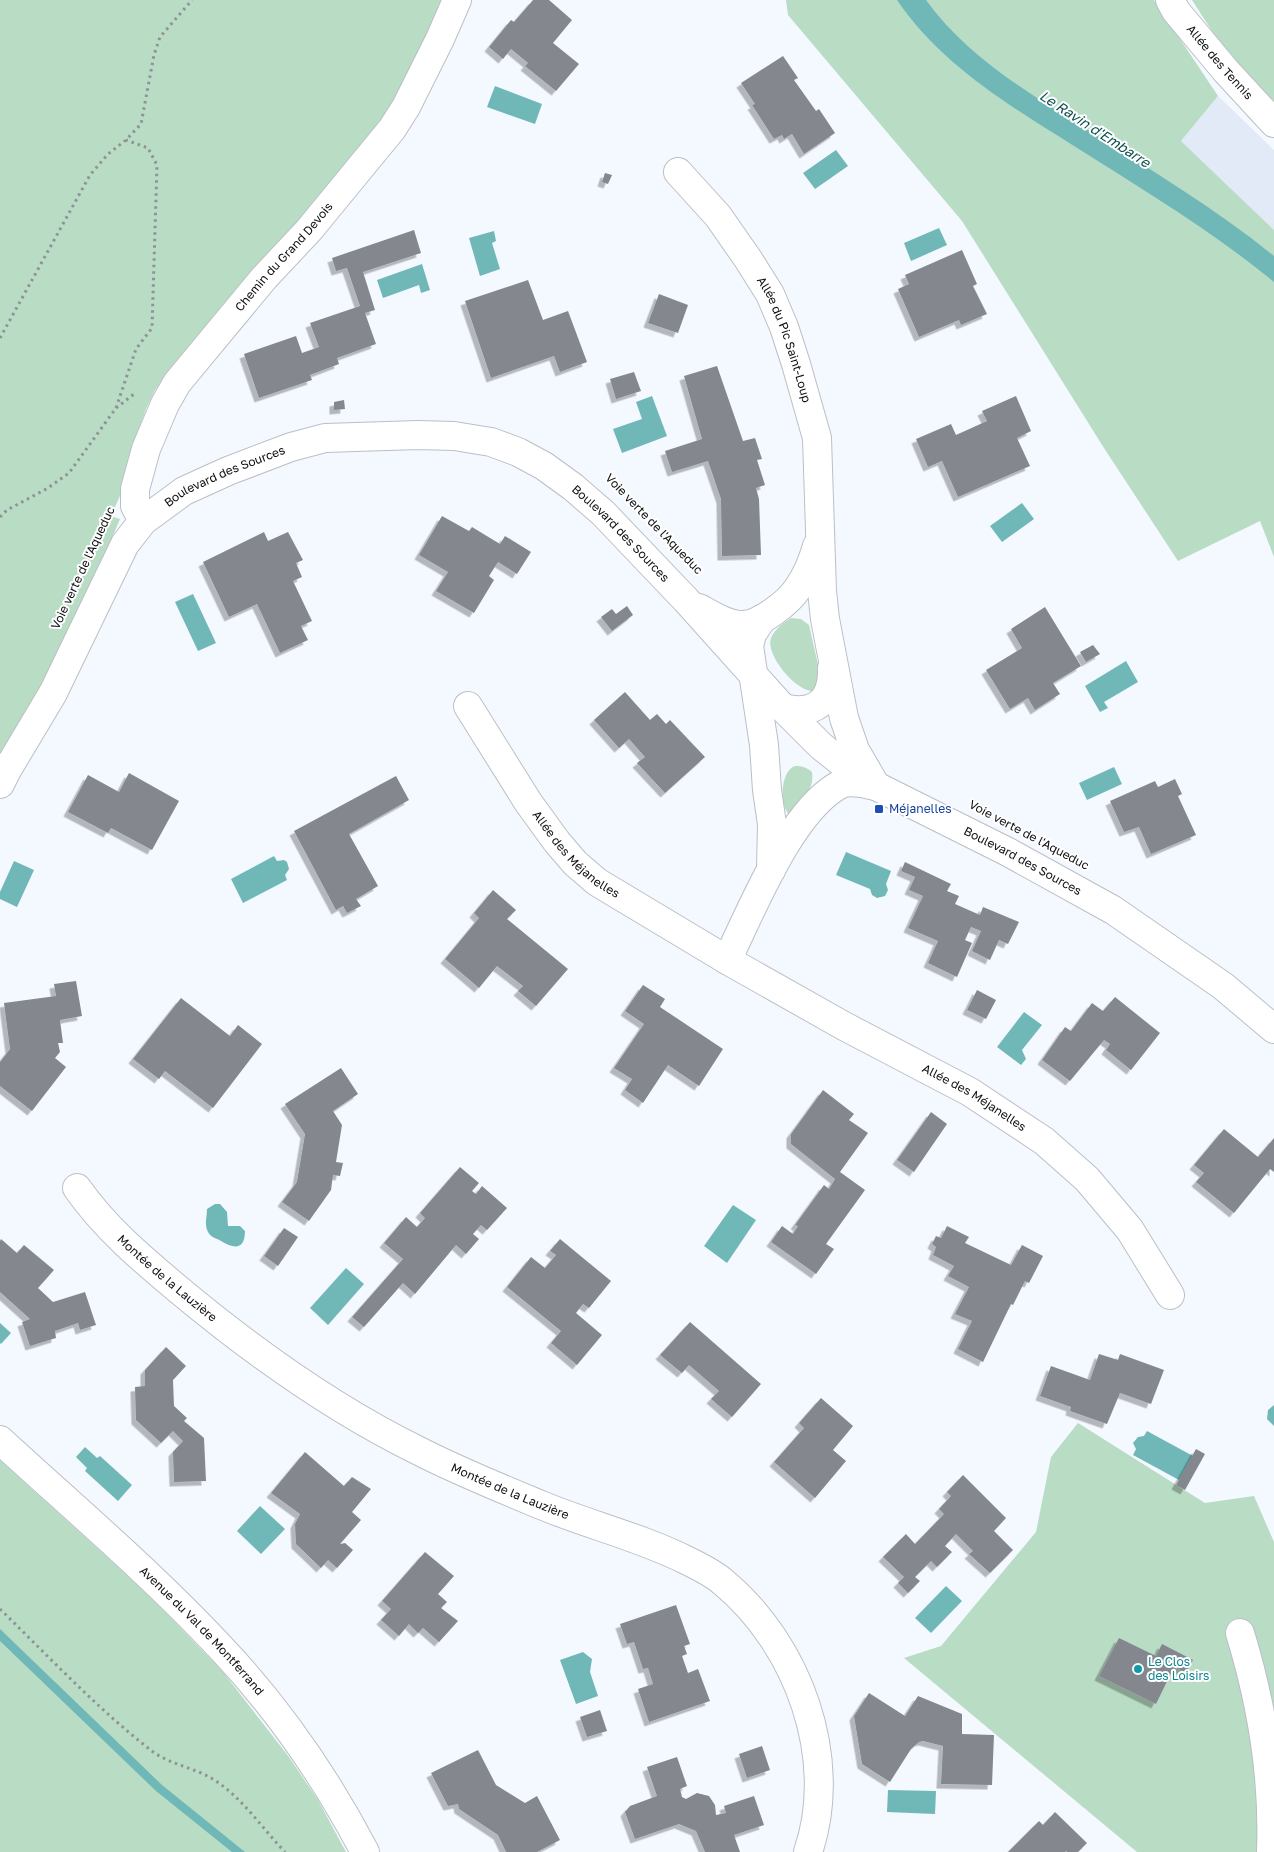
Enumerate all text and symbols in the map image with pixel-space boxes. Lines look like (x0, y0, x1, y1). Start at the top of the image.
street label: Allée des Tennis (1184, 22, 1256, 102)
water label: Le Ravin d'Embarre (1037, 87, 1154, 171)
street label: Chemin du Grand Devois (232, 199, 336, 314)
street label: Allée du Pic Saint-Loup (754, 274, 815, 404)
street label: Boulevard des Sources (161, 442, 287, 510)
street label: Voie verte de l'Aqueduc (602, 470, 707, 577)
street label: Boulevard des Sources (569, 481, 673, 585)
street label: Voie verte de l'Aqueduc (47, 504, 118, 632)
street label: Voie verte de l'Aqueduc (967, 797, 1092, 873)
place label: Méjanelles (889, 801, 952, 816)
marker: Méjanelles (873, 803, 885, 815)
street label: Allée des Méjanelles (530, 807, 623, 901)
street label: Boulevard des Sources (961, 823, 1084, 898)
street label: Allée des Méjanelles (920, 1060, 1029, 1134)
street label: Montée de la Lauzière (114, 1231, 220, 1325)
street label: Montée de la Lauzière (449, 1460, 571, 1522)
street label: Avenue du Val de Montferrand (137, 1563, 267, 1698)
place label: Le Clos des Loisirs (1148, 1654, 1209, 1683)
marker: Le Clos des Loisirs (1132, 1663, 1144, 1675)

